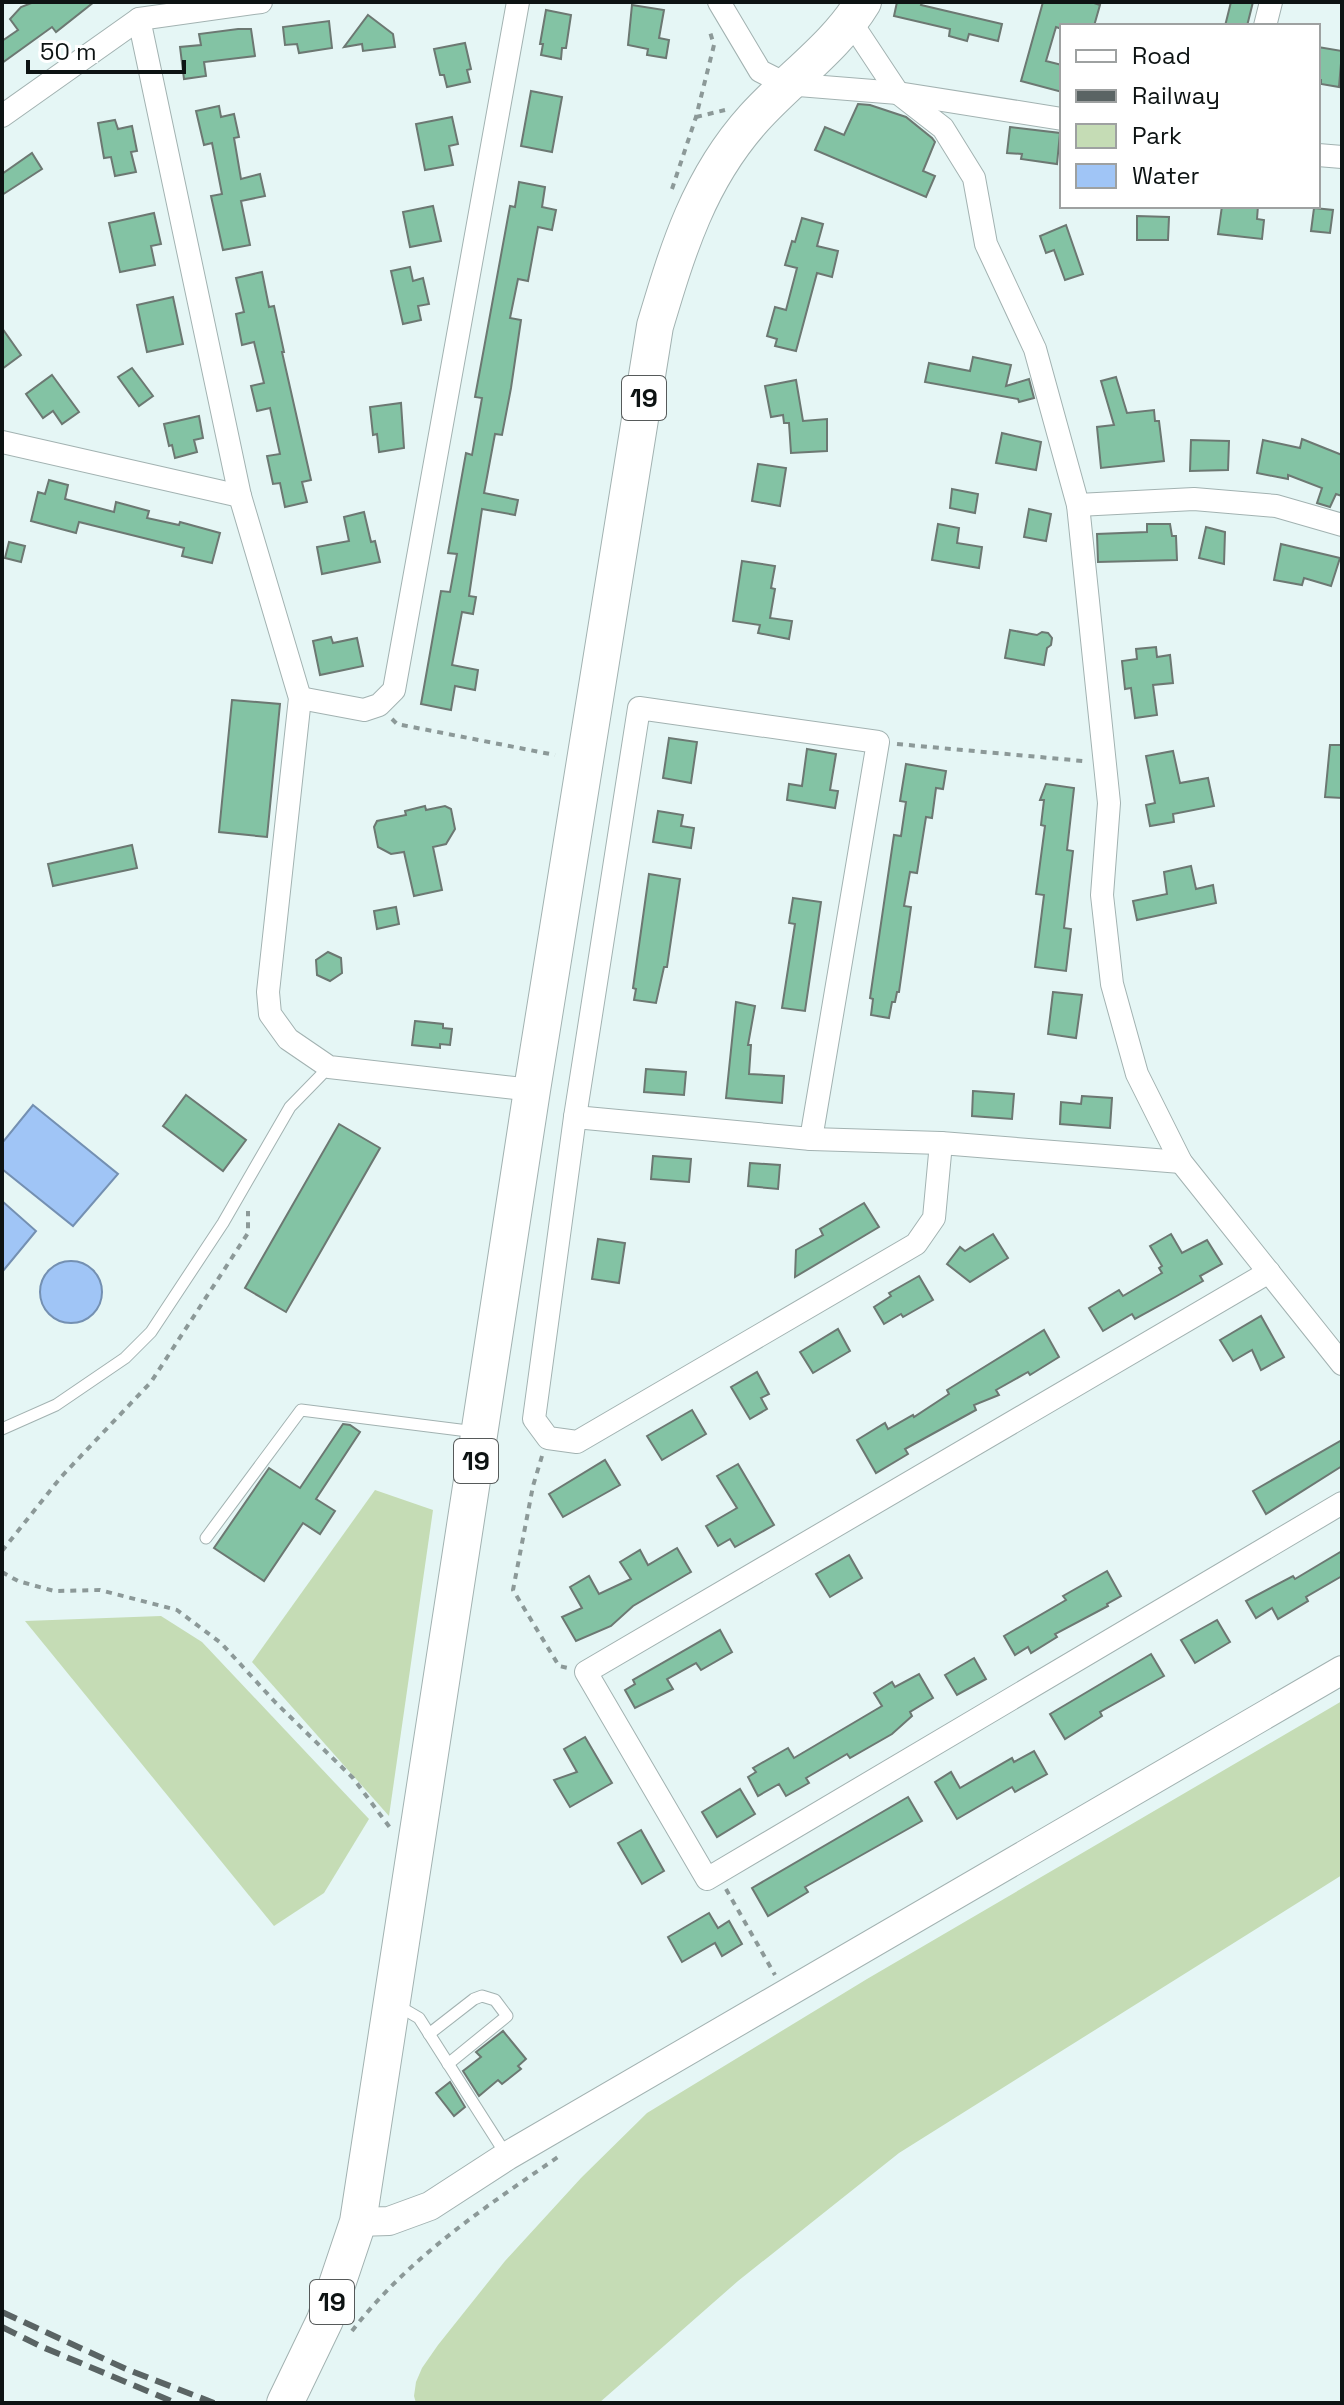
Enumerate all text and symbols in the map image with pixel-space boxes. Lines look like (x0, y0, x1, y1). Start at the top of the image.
scale bar (28, 24, 184, 74)
legend (1060, 24, 1320, 208)
text: 50 m (40, 36, 97, 67)
text: Road (1132, 40, 1191, 71)
text: Railway (1132, 80, 1220, 111)
text: Park (1132, 120, 1182, 151)
text: Water (1132, 160, 1200, 191)
road number: 19 (622, 376, 666, 420)
road number: 19 (454, 1439, 498, 1483)
road number: 19 (310, 2280, 354, 2324)

